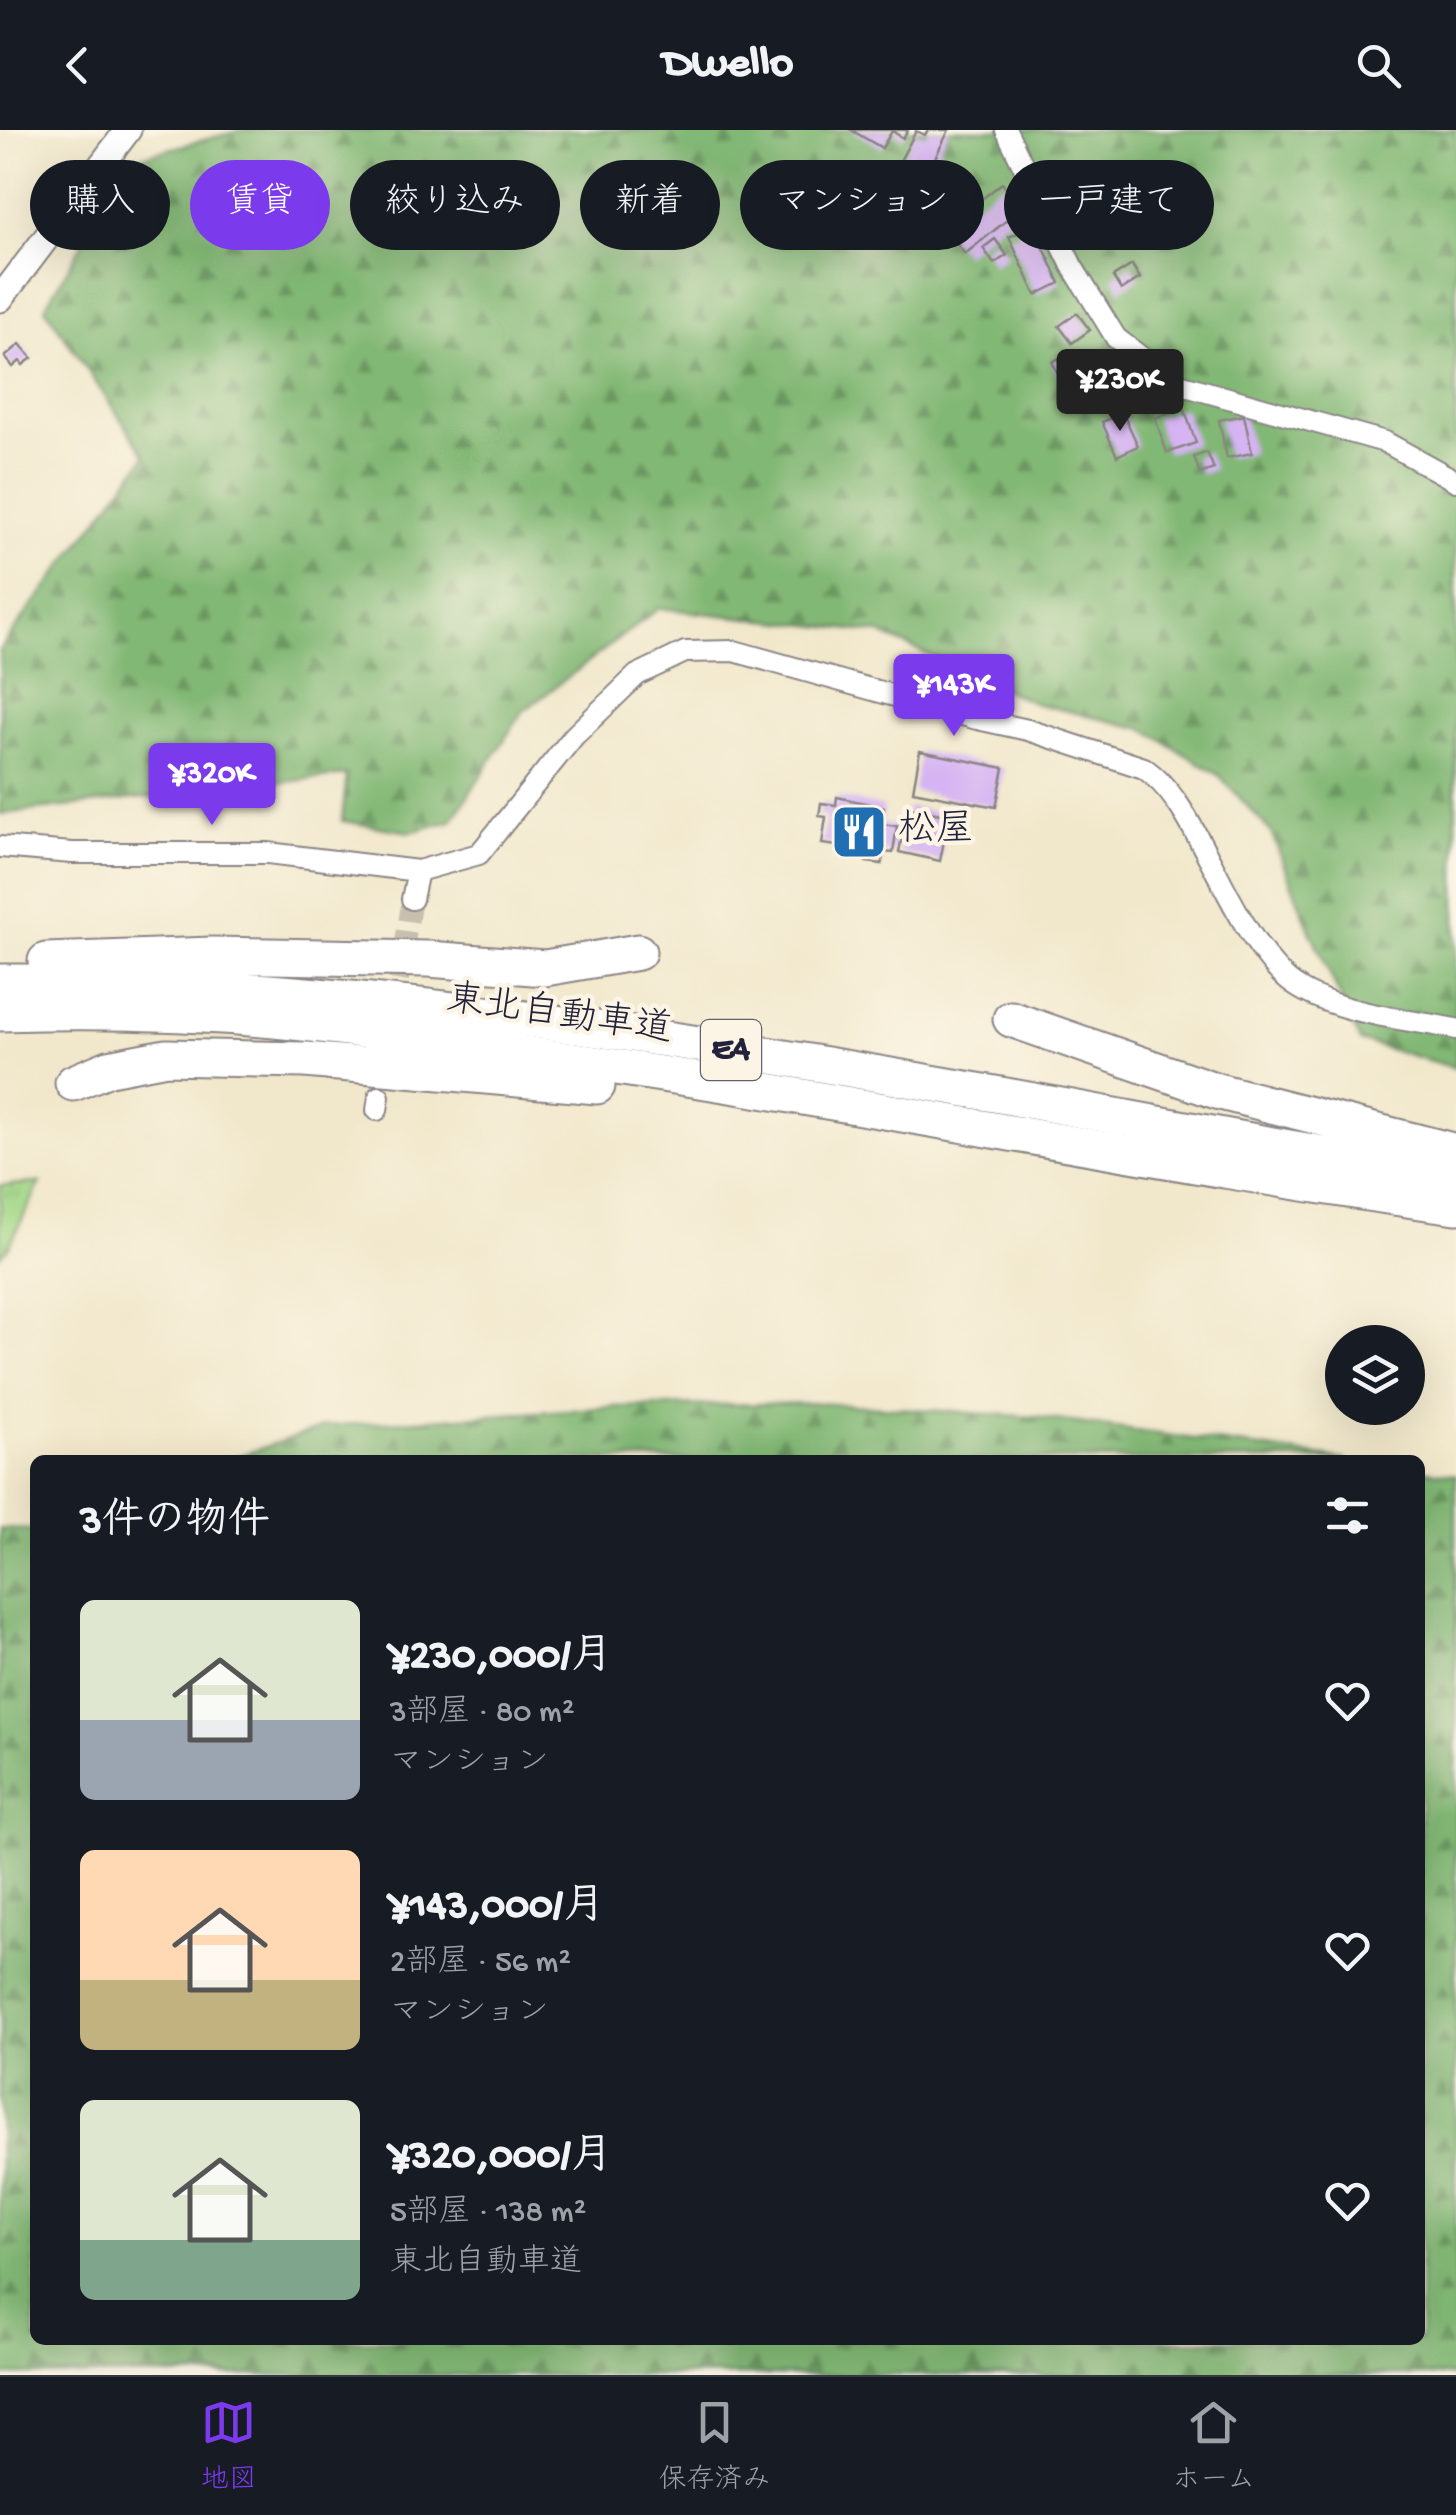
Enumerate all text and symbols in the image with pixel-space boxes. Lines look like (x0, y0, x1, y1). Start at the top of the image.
icon: back (50, 38, 105, 93)
icon: search (1351, 38, 1406, 93)
text: Dwello (663, 39, 793, 92)
chip: 購入 (30, 160, 170, 250)
chip: 賃貸 (190, 160, 330, 250)
chip: 絞り込み (350, 160, 560, 250)
chip: 新着 (580, 160, 720, 250)
chip: マンション (740, 160, 984, 250)
chip: 一戸建て (1004, 160, 1214, 250)
pin: ¥230K (1050, 349, 1190, 434)
text: ¥230K (1079, 362, 1161, 400)
pin: ¥143K (884, 654, 1024, 739)
text: ¥143K (915, 667, 993, 705)
pin: ¥320K (142, 743, 282, 828)
text: ¥320K (171, 756, 253, 794)
restaurant icon: 松屋 (829, 802, 889, 862)
place label: 松屋 (898, 809, 974, 854)
street label: 東北自動車道 (443, 976, 675, 1055)
road number: E4 (701, 1020, 761, 1080)
map controls (1325, 1325, 1425, 1425)
button: layers (1325, 1325, 1425, 1425)
icon: filters (1320, 1488, 1375, 1543)
text: 3件の物件 (80, 1499, 270, 1548)
text: ¥230,000/月 (390, 1634, 613, 1683)
icon: home (160, 1640, 280, 1760)
icon: heart (1320, 1673, 1375, 1728)
text: 3部屋 · 80 m² (390, 1695, 575, 1733)
text: マンション (390, 1745, 549, 1783)
text: ¥143,000/月 (390, 1884, 605, 1933)
icon: home (160, 1890, 280, 2010)
icon: heart (1320, 1923, 1375, 1978)
text: 2部屋 · 56 m² (390, 1945, 571, 1983)
text: マンション (390, 1995, 549, 2033)
text: ¥320,000/月 (390, 2134, 613, 2183)
icon: home (160, 2140, 280, 2260)
icon: heart (1320, 2173, 1375, 2228)
text: 5部屋 · 138 m² (390, 2195, 586, 2233)
text: 東北自動車道 (390, 2245, 582, 2283)
tab: 地図 (201, 2395, 257, 2498)
tab: 保存済み (659, 2395, 771, 2498)
tab: ホーム (1172, 2395, 1255, 2498)

